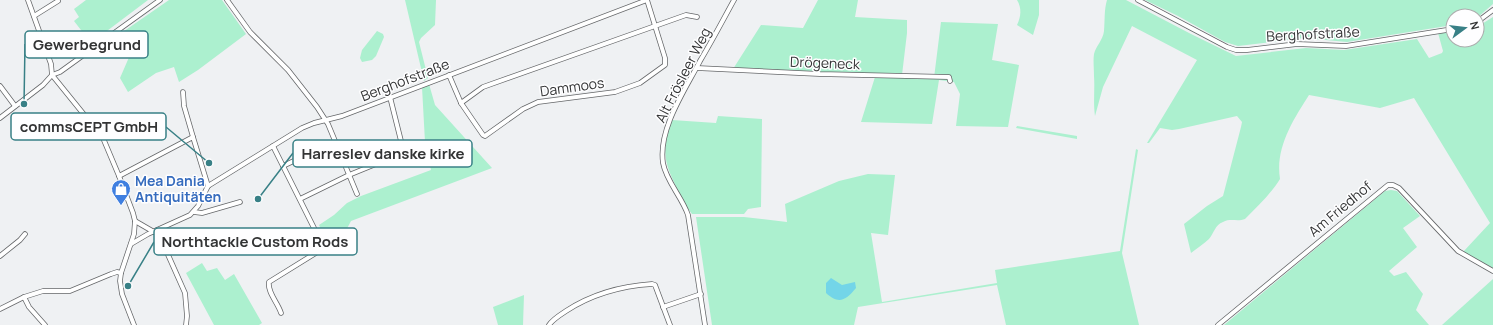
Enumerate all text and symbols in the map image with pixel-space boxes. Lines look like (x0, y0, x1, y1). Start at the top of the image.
north arrow (1445, 8, 1485, 48)
text: N (1467, 20, 1483, 31)
street label: Berghofstraße (1266, 22, 1360, 45)
street label: Alt Frösleer Weg (650, 24, 715, 126)
callout: Gewerbegrund (25, 31, 148, 58)
text: Gewerbegrund (33, 34, 141, 55)
street label: Drögeneck (790, 52, 861, 73)
street label: Berghofstraße (358, 54, 452, 105)
street label: Dammoos (539, 73, 605, 100)
callout: commsCEPT GmbH (11, 113, 166, 140)
text: commsCEPT GmbH (20, 116, 158, 137)
callout: Harreslev danske kirke (293, 140, 472, 167)
text: Harreslev danske kirke (301, 143, 465, 164)
place label: Mea Dania Antiquitäten (135, 171, 221, 206)
street label: Am Friedhof (1304, 177, 1375, 241)
shop icon: Mea Dania Antiquitäten (110, 178, 132, 206)
callout: Northtackle Custom Rods (154, 228, 357, 255)
text: Northtackle Custom Rods (162, 231, 348, 252)

